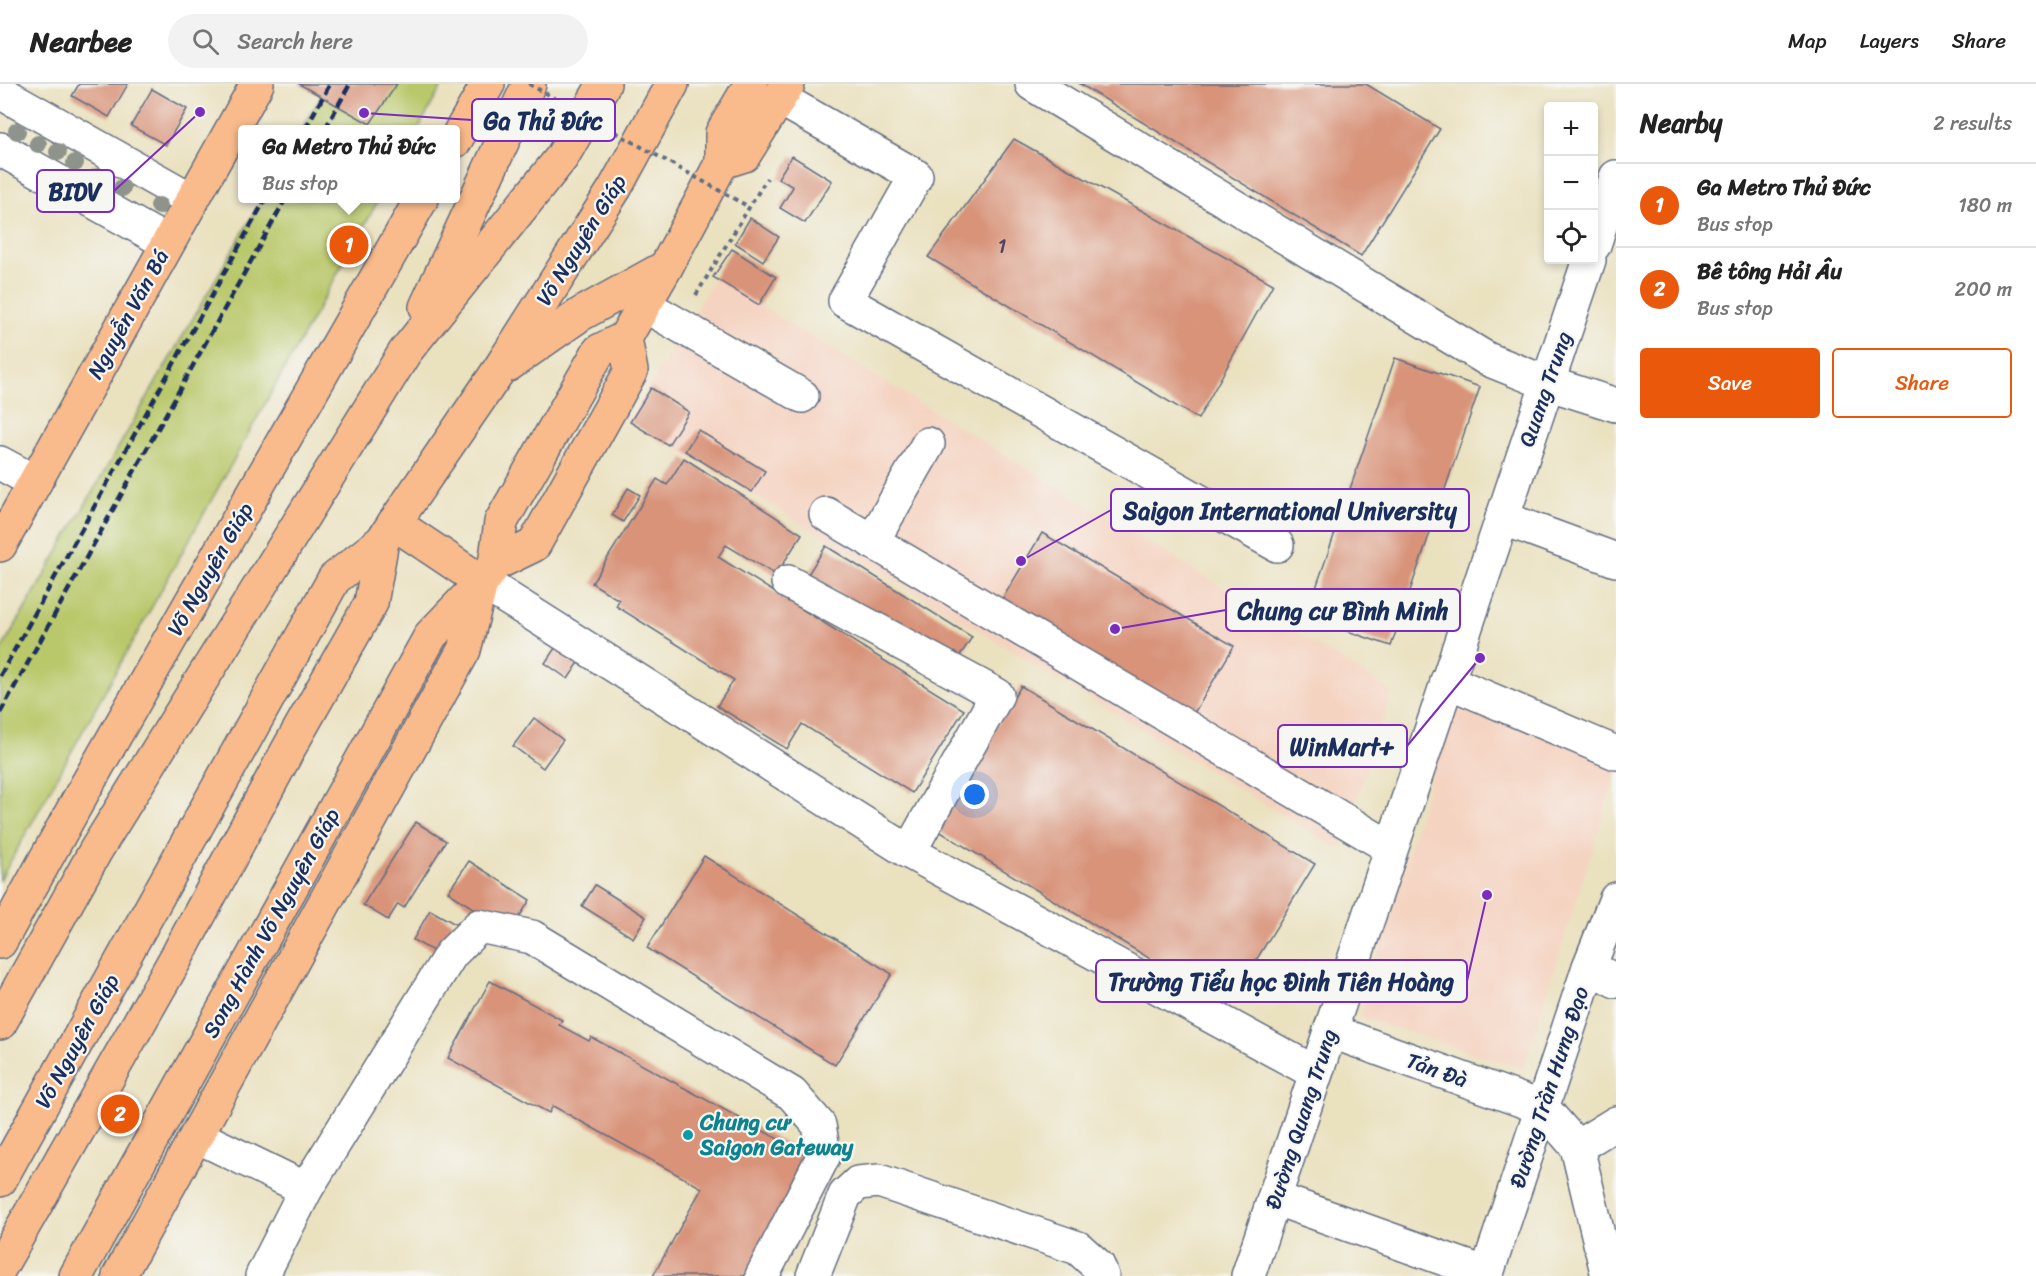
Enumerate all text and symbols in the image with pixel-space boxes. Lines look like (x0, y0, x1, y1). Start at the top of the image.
search box (168, 14, 588, 68)
text: Nearbee (30, 17, 132, 66)
text: Search here (237, 22, 353, 61)
text: Map (1788, 22, 1827, 60)
text: Layers (1860, 22, 1919, 60)
text: Share (1952, 22, 2006, 60)
icon: search (189, 25, 222, 58)
callout: Ga Thủ Đức (472, 99, 615, 141)
text: Ga Thủ Đức (484, 100, 604, 142)
text: Nearby (1640, 100, 1722, 146)
map controls (1544, 102, 1598, 264)
button: + (1544, 102, 1598, 156)
text: 2 results (1933, 106, 2012, 141)
popup (238, 125, 460, 203)
text: Ga Metro Thủ Đức (262, 127, 436, 166)
button: − (1544, 156, 1598, 210)
text: Bus stop (262, 166, 338, 201)
street label: Võ Nguyên Giáp (525, 166, 637, 314)
text: Ga Metro Thủ Đức (1697, 168, 1871, 207)
callout: BIDV (37, 170, 114, 212)
text: BIDV (48, 171, 103, 213)
text: 1 (1655, 188, 1664, 223)
text: 180 m (1958, 188, 2012, 223)
text: Bus stop (1697, 207, 1773, 242)
button: locate (1544, 210, 1598, 264)
pin: 1 (330, 222, 368, 268)
house number: 1 (998, 229, 1006, 264)
street label: Nguyễn Văn Bá (76, 242, 180, 386)
text: Bê tông Hải Âu (1697, 252, 1842, 291)
text: 2 (1654, 272, 1665, 307)
text: 200 m (1955, 272, 2012, 307)
text: Bus stop (1697, 291, 1773, 326)
street label: Quang Trung (1507, 326, 1583, 452)
button: Save (1640, 348, 1820, 418)
button: Share (1832, 348, 2012, 418)
callout: Saigon International University (1111, 489, 1469, 531)
text: Saigon International University (1122, 490, 1458, 532)
street label: Võ Nguyên Giáp (156, 494, 264, 643)
callout: Chung cư Bình Minh (1226, 589, 1460, 631)
text: Chung cư Bình Minh (1236, 590, 1449, 632)
callout: WinMart+ (1278, 725, 1407, 767)
text: WinMart+ (1290, 726, 1395, 768)
your location (960, 780, 989, 809)
street label: Song Hành Võ Nguyên Giáp (191, 800, 351, 1045)
callout: Trường Tiểu học Đinh Tiên Hoàng (1096, 960, 1467, 1002)
text: Trường Tiểu học Đinh Tiên Hoàng (1108, 961, 1454, 1003)
street label: Võ Nguyên Giáp (24, 966, 130, 1116)
street label: Đường Trần Hưng Đạo (1498, 981, 1600, 1193)
street label: Đường Quang Trung (1253, 1024, 1349, 1214)
street label: Tản Đà (1401, 1041, 1473, 1099)
pin: 2 (100, 1092, 140, 1136)
place label: Chung cư Saigon Gateway (699, 1103, 854, 1167)
marker: Chung cư Saigon Gateway (681, 1128, 695, 1142)

